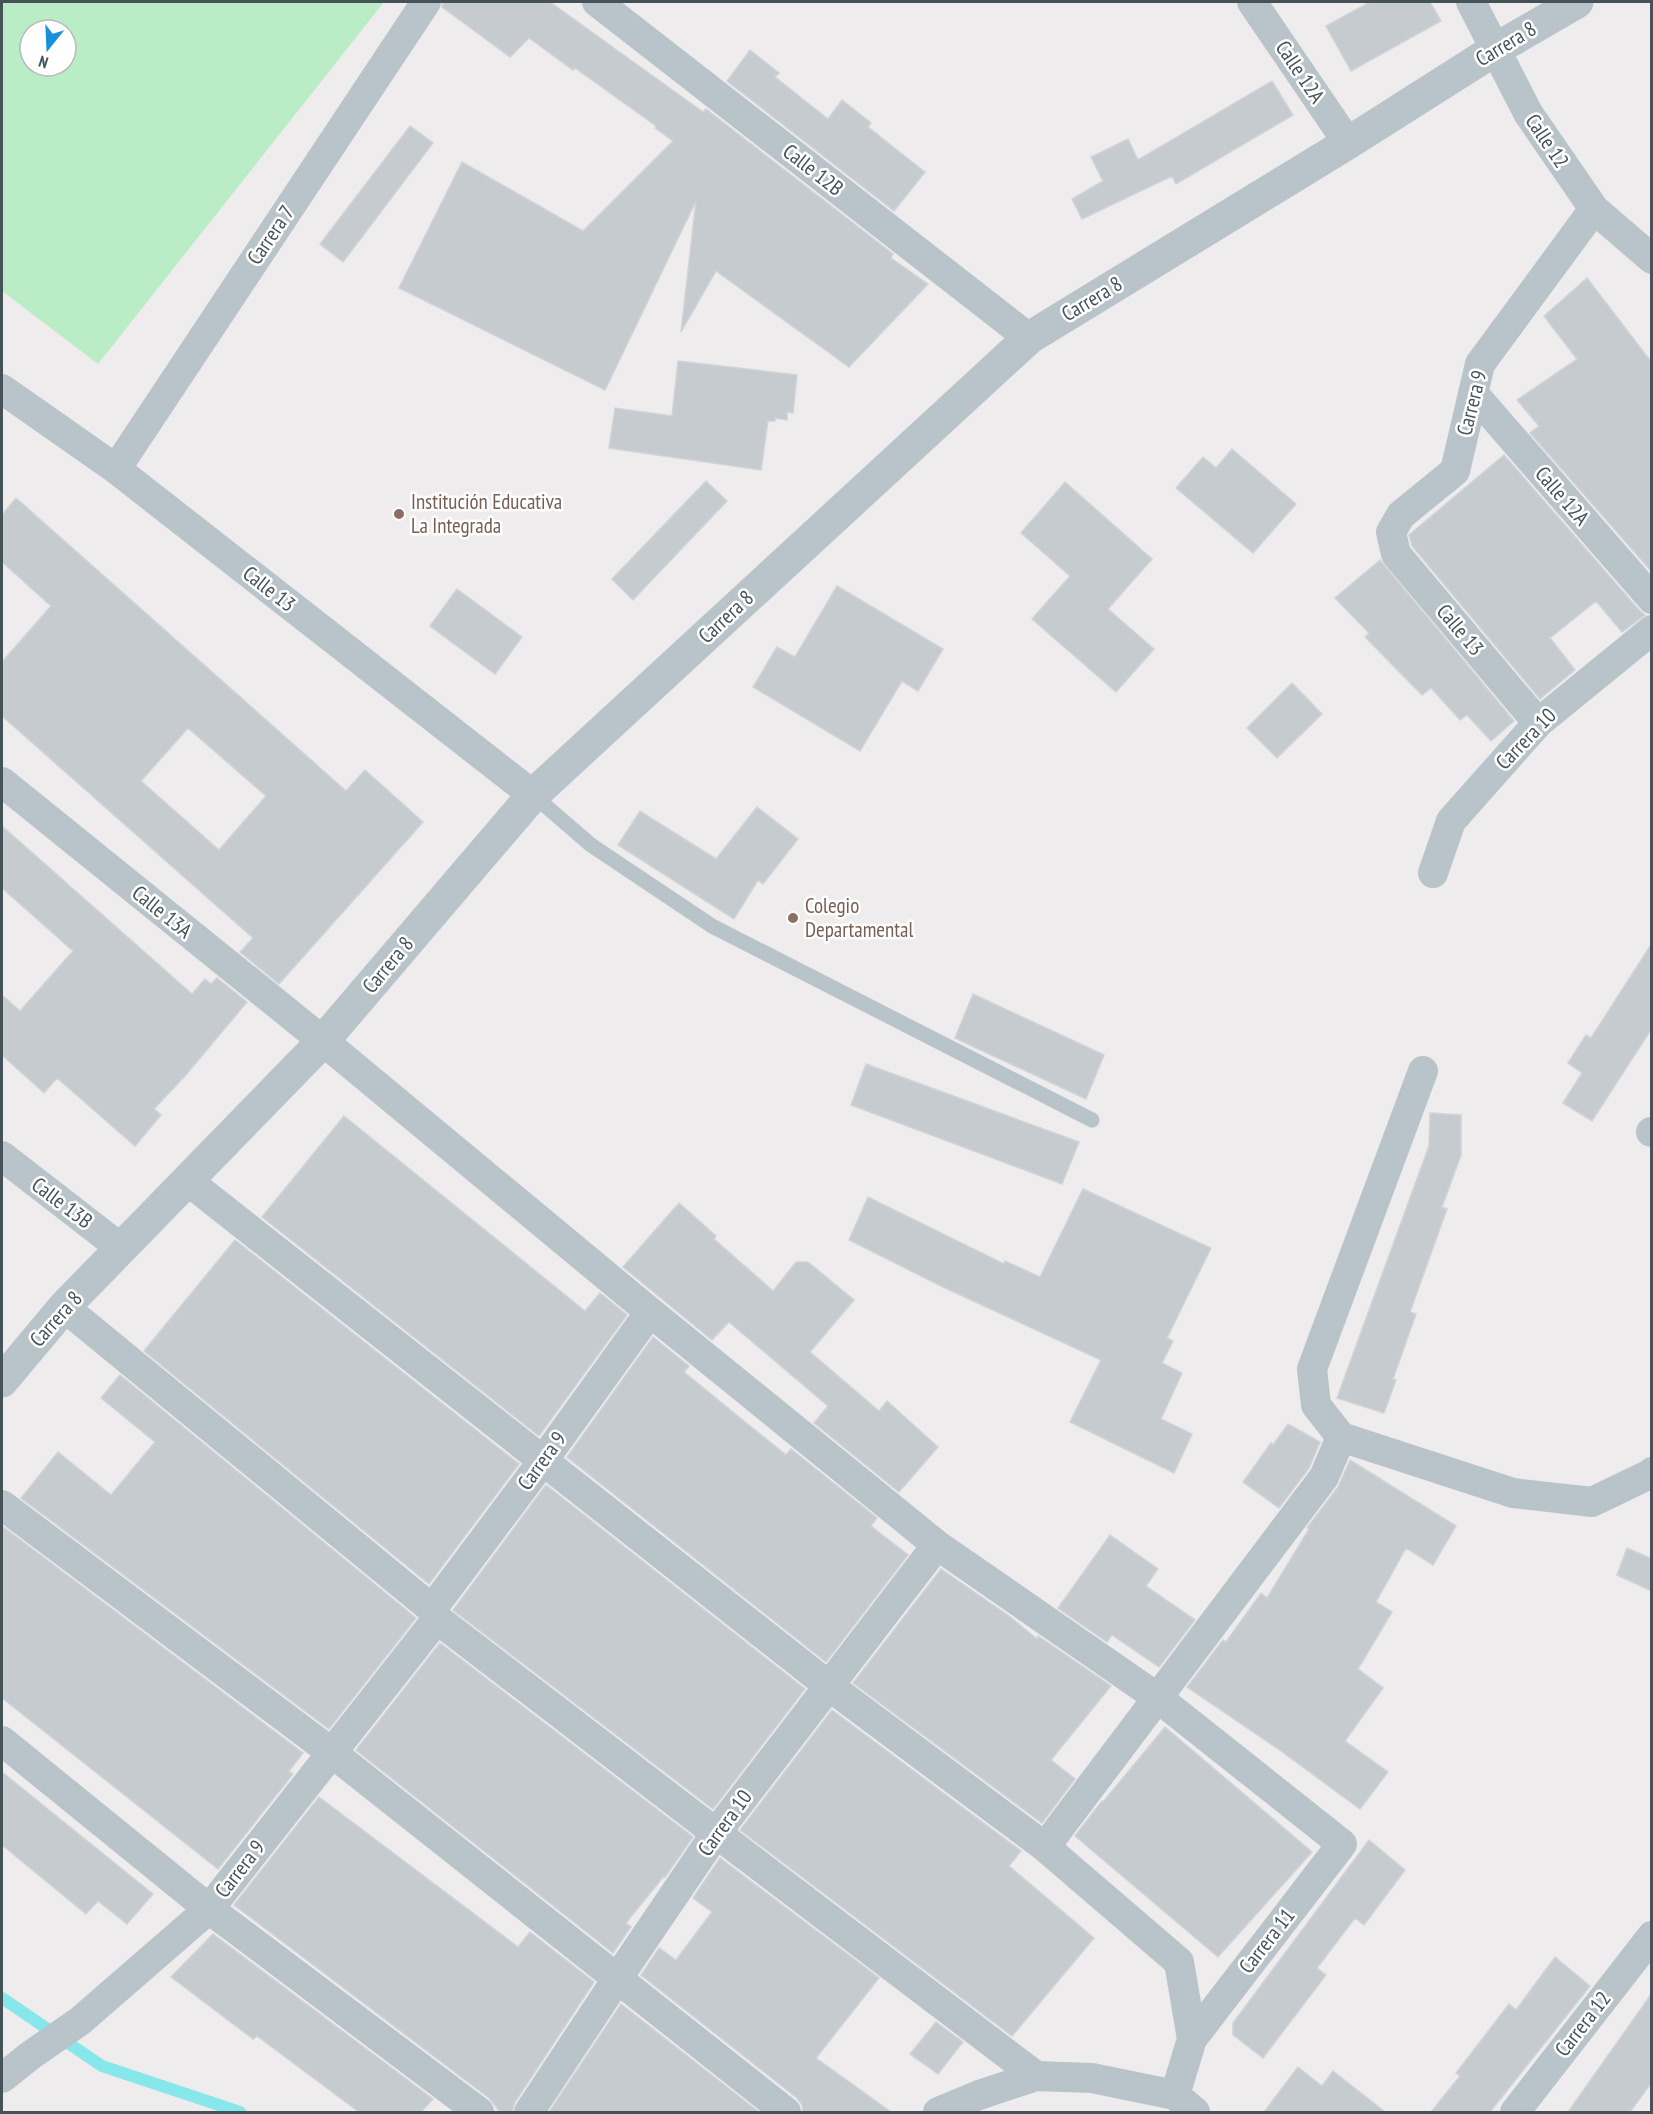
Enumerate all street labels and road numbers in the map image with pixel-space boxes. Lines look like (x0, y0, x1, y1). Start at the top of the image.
street label: Carrera 8 (1471, 15, 1541, 72)
street label: Calle 12A (1270, 35, 1331, 108)
street label: Calle 12 (1520, 108, 1575, 173)
street label: Calle 12B (778, 138, 849, 202)
street label: Carrera 7 (241, 200, 300, 270)
street label: Carrera 8 (1057, 270, 1127, 327)
street label: Carrera 9 (1450, 368, 1493, 438)
street label: Calle 12A (1529, 461, 1595, 531)
street label: Calle 13 (238, 560, 301, 618)
street label: Carrera 8 (692, 584, 759, 649)
street label: Calle 13 (1431, 598, 1490, 661)
street label: Carrera 10 (1490, 702, 1562, 775)
street label: Calle 13A (127, 879, 198, 944)
street label: Carrera 8 (356, 931, 419, 999)
street label: Calle 13B (26, 1171, 98, 1234)
street label: Carrera 8 (24, 1285, 88, 1352)
street label: Carrera 9 (511, 1426, 572, 1495)
street label: Carrera 10 (692, 1784, 758, 1861)
street label: Carrera 9 (209, 1834, 271, 1903)
street label: Carrera 11 (1233, 1903, 1300, 1979)
street label: Carrera 12 (1549, 1986, 1616, 2062)

